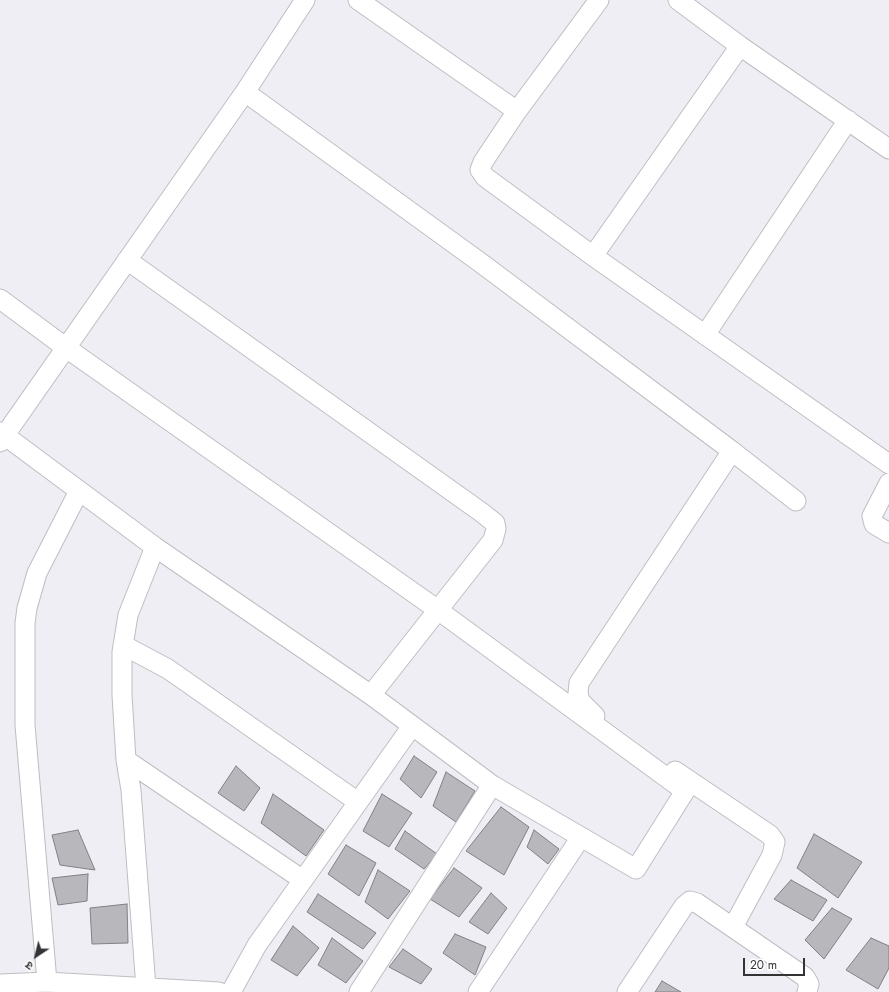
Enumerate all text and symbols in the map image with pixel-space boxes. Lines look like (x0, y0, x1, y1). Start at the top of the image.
north arrow (16, 936, 56, 976)
scale bar (745, 950, 807, 976)
text: 20 m (750, 956, 777, 974)
text: उ (22, 957, 36, 974)

